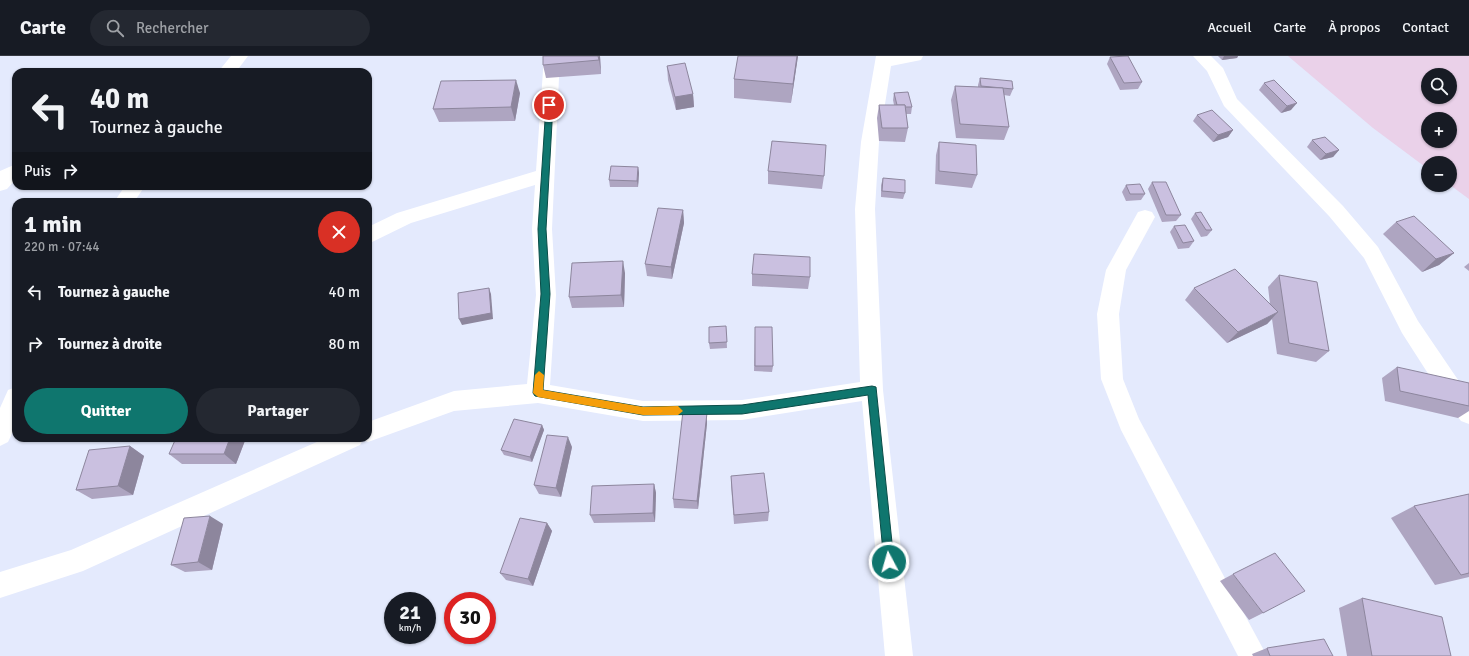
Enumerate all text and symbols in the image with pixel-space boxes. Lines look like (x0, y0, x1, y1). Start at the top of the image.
search box (90, 10, 370, 46)
text: Carte (20, 16, 66, 40)
icon: search (104, 17, 126, 39)
text: Rechercher (136, 19, 209, 37)
text: Accueil (1207, 19, 1252, 36)
text: Carte (1274, 19, 1306, 36)
text: À propos (1328, 19, 1380, 36)
text: Contact (1402, 19, 1449, 36)
map controls (1421, 68, 1457, 192)
button: search (1421, 68, 1457, 104)
text: 40 m (90, 82, 149, 116)
icon: left (24, 84, 76, 136)
pin (532, 88, 566, 122)
icon: arrive (538, 94, 560, 116)
button: + (1421, 112, 1457, 148)
text: Tournez à gauche (90, 116, 223, 138)
button: − (1421, 156, 1457, 192)
icon: right (59, 160, 81, 182)
text: Puis (24, 162, 51, 180)
text: 1 min (24, 209, 82, 239)
button: close (318, 211, 360, 253)
text: 220 m · 07:44 (24, 239, 100, 255)
icon: left (24, 281, 46, 303)
text: Tournez à gauche (58, 283, 170, 301)
text: 40 m (329, 283, 360, 301)
icon: right (24, 333, 46, 355)
text: Tournez à droite (58, 335, 162, 353)
text: 80 m (329, 335, 360, 353)
button: Quitter (24, 388, 188, 434)
button: Partager (196, 388, 360, 434)
position arrow (868, 541, 910, 583)
speed limit sign: 30 (444, 592, 496, 644)
text: 21 (399, 600, 421, 625)
text: km/h (399, 622, 421, 634)

